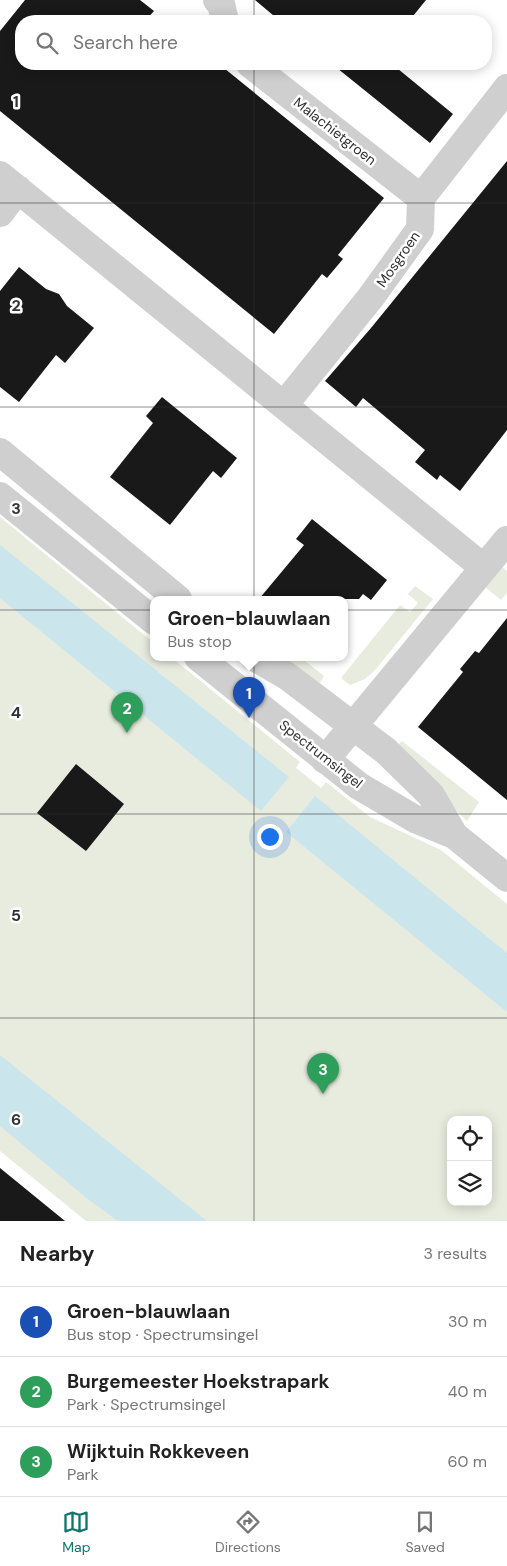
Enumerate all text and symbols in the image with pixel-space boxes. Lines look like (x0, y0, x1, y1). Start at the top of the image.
search box (15, 15, 492, 70)
icon: search (33, 29, 61, 57)
text: Search here (73, 30, 178, 55)
text: 1 (13, 91, 19, 112)
street label: Malachietgroen (290, 93, 380, 169)
street label: Mosgroen (372, 228, 424, 290)
text: 2 (11, 295, 21, 316)
text: 3 (11, 498, 21, 519)
popup (150, 596, 348, 661)
text: Groen-blauwlaan (167, 606, 331, 631)
text: Bus stop (167, 631, 232, 652)
pin: 1 (233, 677, 265, 718)
pin: 2 (111, 692, 143, 733)
text: 4 (11, 702, 21, 723)
street label: Spectrumsingel (276, 716, 366, 792)
your location (257, 824, 283, 850)
text: 5 (11, 905, 21, 926)
pin: 3 (307, 1053, 339, 1094)
text: 6 (11, 1109, 21, 1130)
map controls (447, 1116, 492, 1206)
button: locate (447, 1116, 492, 1161)
button: layers (447, 1161, 492, 1206)
text: Nearby (20, 1240, 94, 1268)
text: 3 results (424, 1243, 487, 1264)
text: Groen-blauwlaan (67, 1299, 230, 1324)
text: 1 (33, 1311, 39, 1332)
text: 30 m (448, 1311, 487, 1332)
text: Bus stop · Spectrumsingel (67, 1324, 258, 1345)
text: Burgemeester Hoekstrapark (67, 1369, 329, 1394)
text: 2 (31, 1381, 41, 1402)
text: 40 m (448, 1381, 487, 1402)
text: Park · Spectrumsingel (67, 1394, 226, 1415)
text: Wijktuin Rokkeveen (67, 1439, 249, 1464)
text: 3 (31, 1451, 41, 1472)
text: 60 m (447, 1451, 487, 1472)
text: Park (67, 1464, 99, 1485)
tab: Map (62, 1508, 90, 1556)
tab: Directions (215, 1508, 281, 1556)
tab: Saved (405, 1508, 445, 1556)

